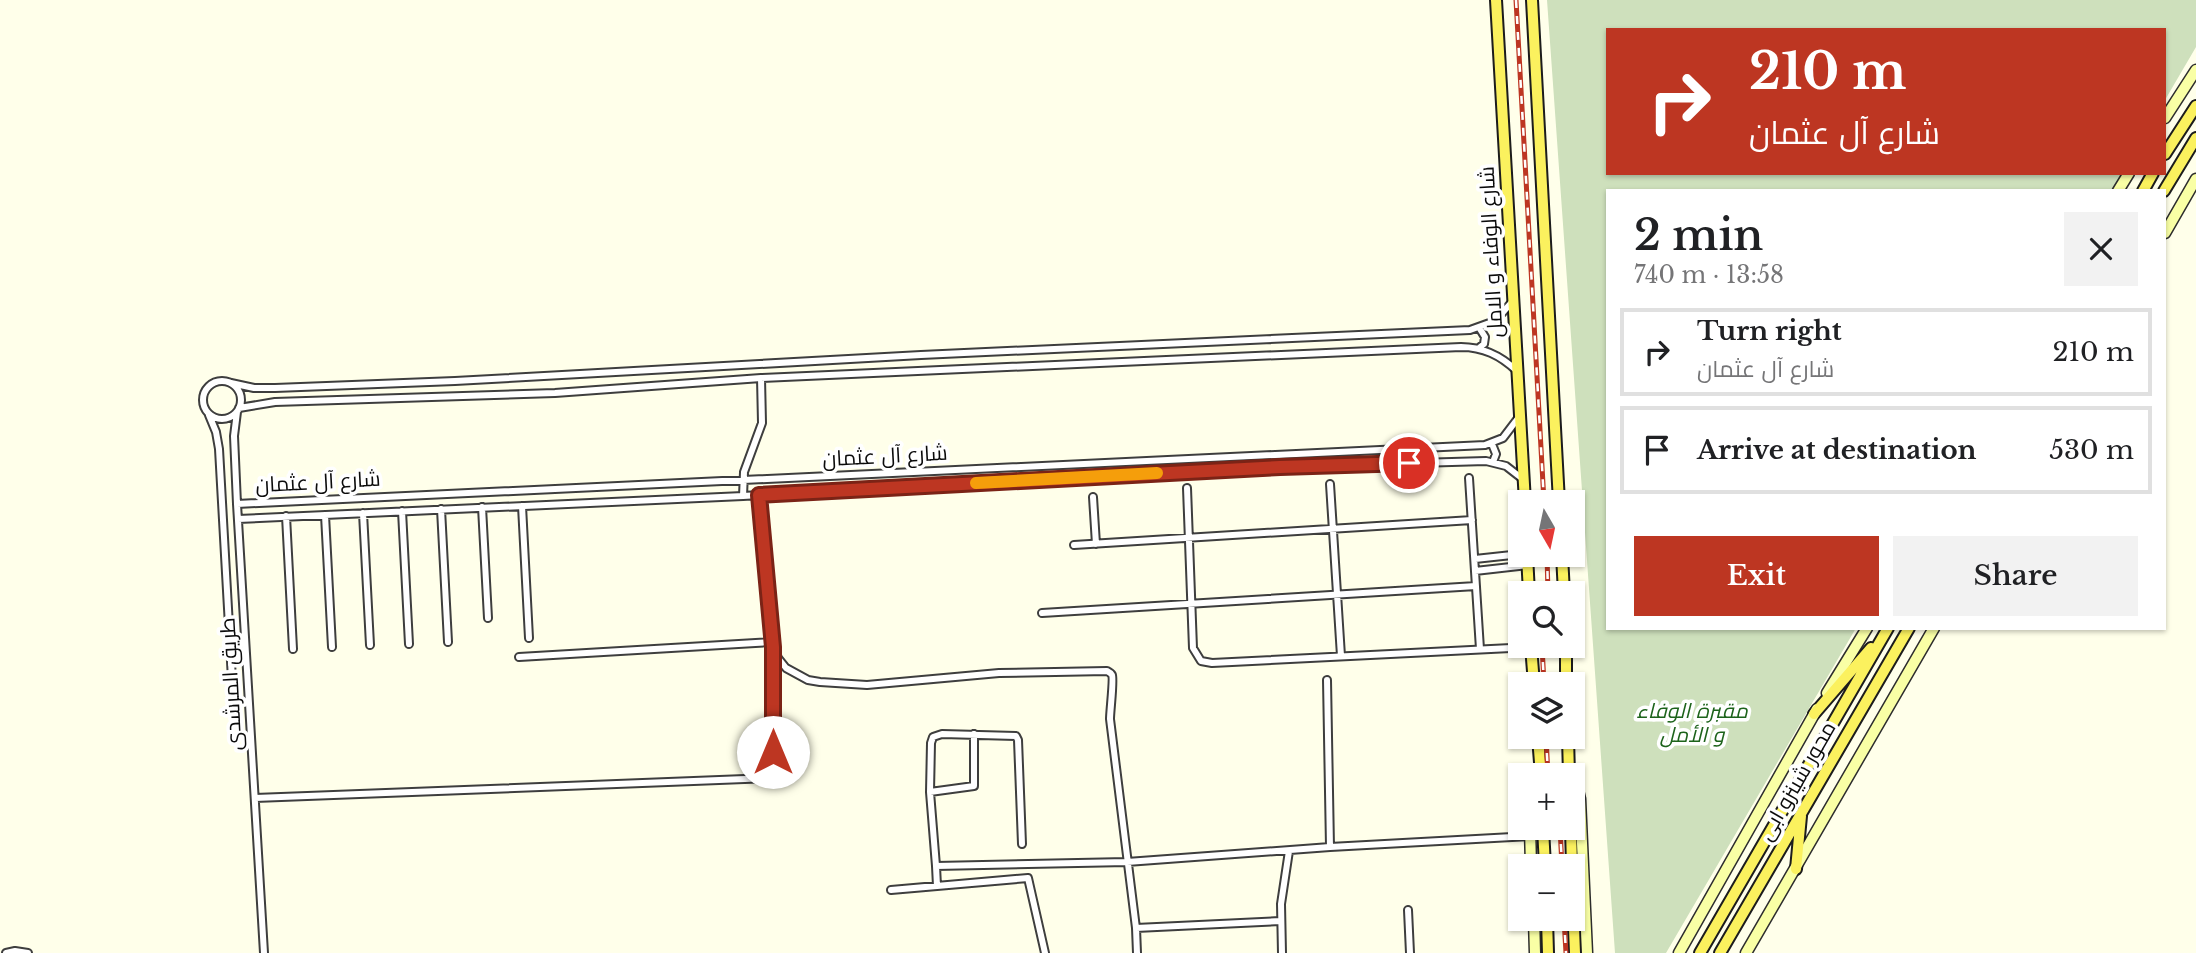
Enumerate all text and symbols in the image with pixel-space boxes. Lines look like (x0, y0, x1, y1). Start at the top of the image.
text: 210 m (1749, 41, 1907, 102)
icon: right (1634, 56, 1725, 147)
text: شارع آل عثمان (1749, 113, 1940, 153)
street label: شارع الوفاء و الامل (1474, 166, 1509, 338)
text: 2 min (1634, 209, 1763, 261)
button: close (2064, 212, 2138, 286)
text: 740 m · 13:58 (1634, 261, 1784, 289)
text: Turn right (1697, 315, 1842, 347)
icon: right (1638, 333, 1676, 371)
text: 210 m (2052, 336, 2134, 368)
text: شارع آل عثمان (1697, 355, 1834, 383)
icon: arrive (1638, 431, 1676, 469)
pin (1379, 433, 1439, 493)
text: Arrive at destination (1697, 434, 1977, 466)
text: 530 m (2049, 434, 2134, 466)
street label: شارع آل عثمان (822, 440, 948, 473)
icon: arrive (1390, 444, 1428, 482)
street label: شارع آل عثمان (255, 466, 381, 499)
north arrow (1508, 490, 1586, 567)
map controls (1508, 490, 1585, 931)
button: Exit (1634, 536, 1879, 616)
button: Share (1893, 536, 2138, 616)
button: search (1508, 581, 1585, 658)
street label: طريق المرشدى (215, 617, 247, 751)
button: layers (1508, 672, 1585, 749)
park label: مقبرة الوفاء و الأمل (1636, 698, 1748, 748)
position arrow (736, 715, 810, 789)
street label: محور شينزو ابى (1752, 717, 1842, 845)
button: + (1508, 763, 1585, 840)
button: − (1508, 854, 1585, 931)

